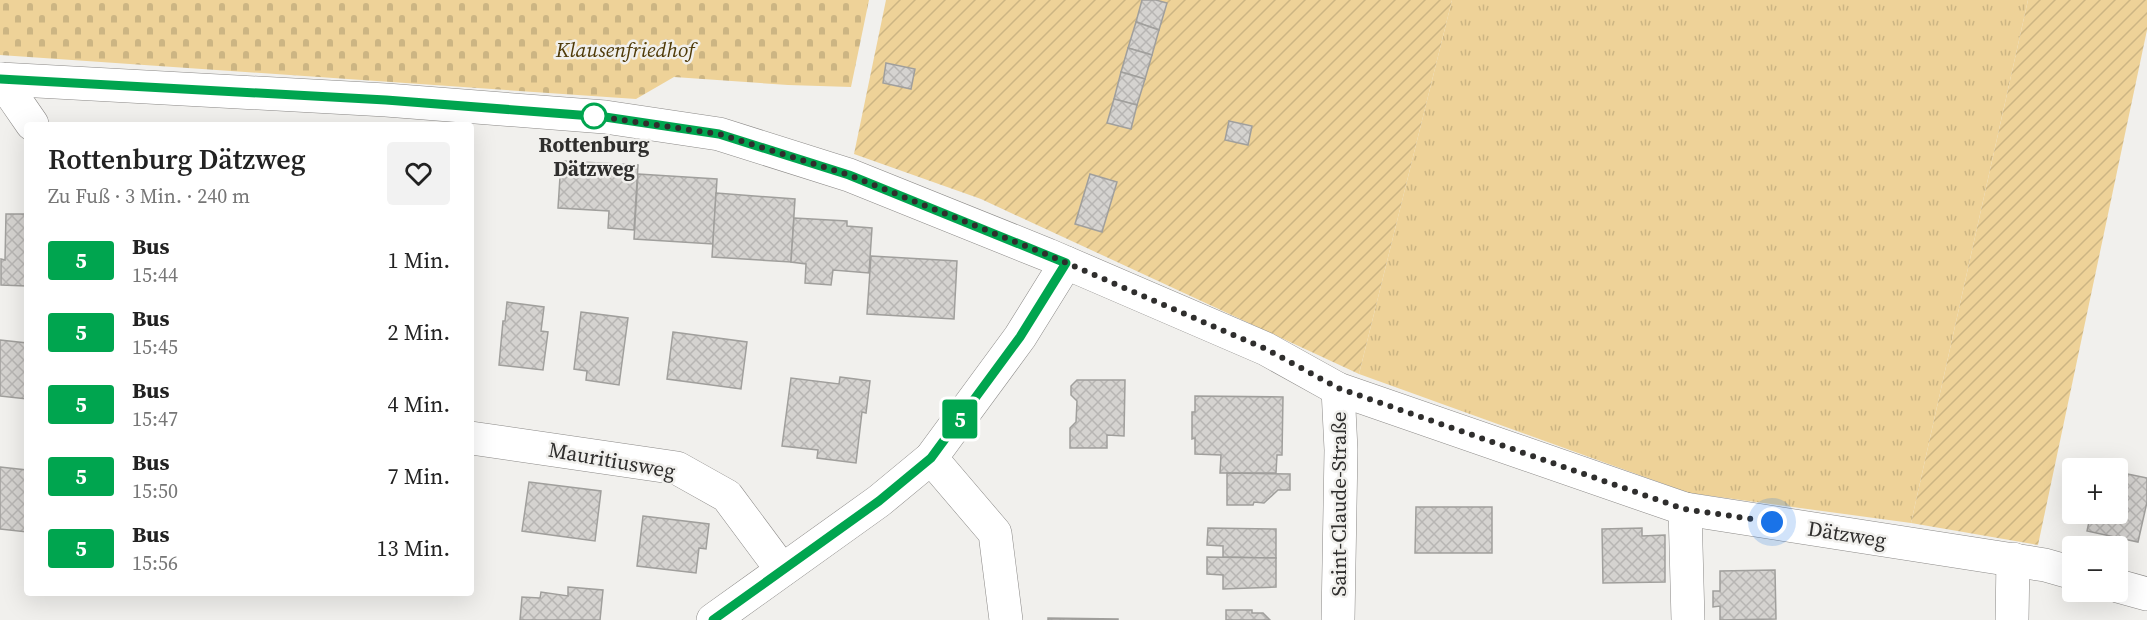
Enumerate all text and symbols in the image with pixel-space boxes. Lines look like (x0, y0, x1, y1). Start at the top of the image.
park label: Klausenfriedhof (555, 35, 698, 64)
marker: Rottenburg Dätzweg (581, 103, 607, 129)
place label: Rottenburg Dätzweg (539, 130, 650, 183)
text: Rottenburg Dätzweg (48, 140, 306, 178)
button: heart (387, 142, 450, 205)
text: Zu Fuß · 3 Min. · 240 m (48, 182, 250, 210)
text: Bus (132, 231, 169, 261)
text: 1 Min. (388, 245, 450, 275)
text: 5 (75, 246, 87, 275)
text: 15:44 (132, 261, 178, 289)
text: Bus (132, 303, 169, 333)
text: 2 Min. (388, 317, 450, 347)
text: 5 (75, 318, 87, 347)
text: 15:45 (132, 333, 178, 361)
text: Bus (132, 375, 169, 405)
text: 4 Min. (388, 389, 450, 419)
text: 5 (75, 390, 87, 419)
line badge: 5 (940, 400, 980, 438)
text: 15:47 (132, 405, 178, 433)
text: 5 (954, 405, 966, 434)
street label: Saint-Claude-Straße (1324, 411, 1353, 597)
street label: Mauritiusweg (546, 435, 678, 485)
text: Bus (132, 447, 169, 477)
map controls (2062, 458, 2128, 602)
button: + (2062, 458, 2128, 524)
text: 7 Min. (388, 461, 450, 491)
text: 5 (75, 462, 87, 491)
text: 15:50 (132, 477, 178, 505)
your location (1757, 507, 1787, 537)
street label: Dätzweg (1806, 513, 1889, 555)
text: Bus (132, 519, 169, 549)
text: 13 Min. (377, 533, 450, 563)
text: 5 (75, 534, 87, 563)
button: − (2062, 536, 2128, 602)
text: 15:56 (132, 549, 178, 577)

